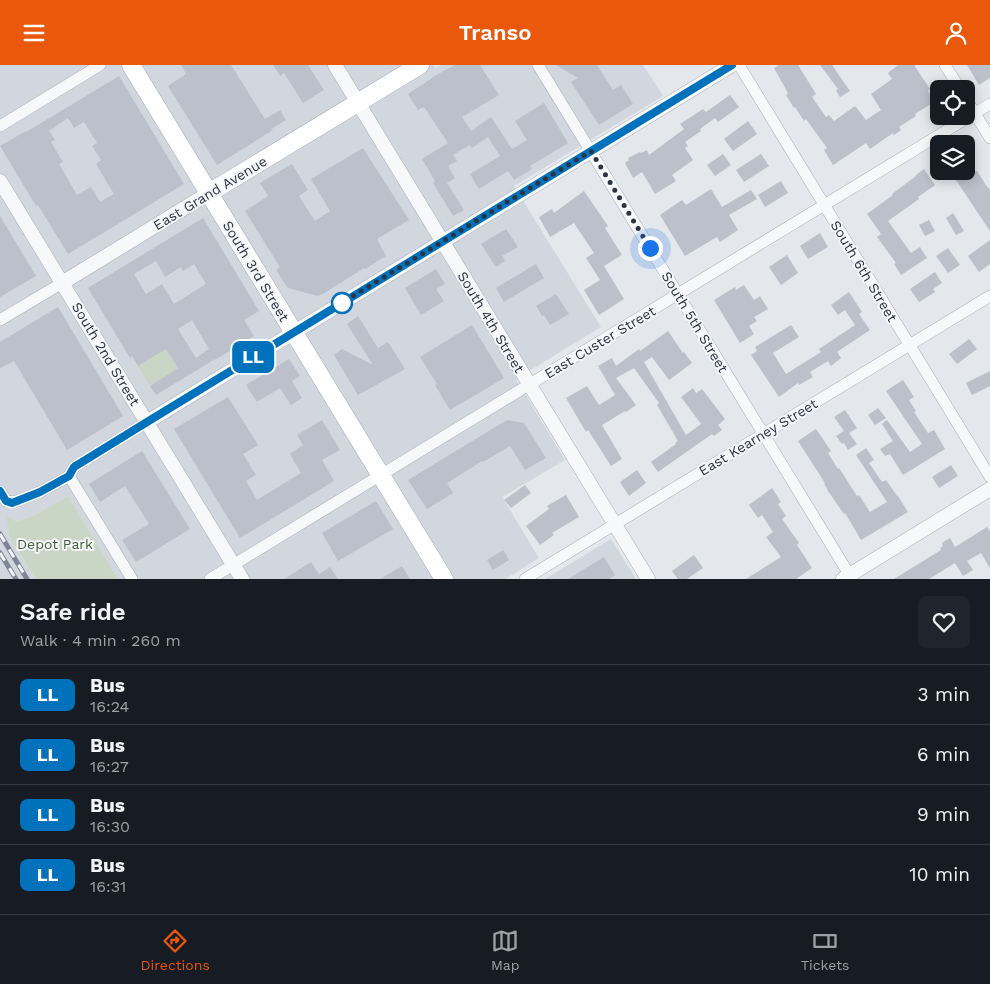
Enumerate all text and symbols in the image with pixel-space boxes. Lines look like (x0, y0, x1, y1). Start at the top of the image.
icon: menu (20, 19, 48, 47)
icon: person (942, 19, 970, 47)
text: Transo (459, 20, 531, 45)
map controls (930, 80, 975, 180)
button: locate (930, 80, 975, 125)
button: layers (930, 135, 975, 180)
street label: East Grand Avenue (150, 153, 270, 233)
street label: South 6th Street (827, 217, 901, 325)
street label: South 3rd Street (220, 218, 292, 324)
your location (638, 236, 663, 261)
street label: South 4th Street (454, 268, 528, 376)
street label: South 5th Street (659, 269, 732, 375)
unlabelled marker (331, 292, 353, 314)
street label: South 2nd Street (69, 299, 143, 409)
street label: East Custer Street (542, 302, 659, 381)
line badge: LL (230, 341, 276, 373)
text: LL (242, 346, 264, 367)
street label: East Kearney Street (696, 395, 820, 479)
park label: Depot Park (17, 536, 93, 552)
button: heart (918, 596, 970, 648)
text: Safe ride (20, 598, 126, 626)
text: Walk · 4 min · 260 m (20, 631, 181, 650)
text: Bus (90, 674, 125, 697)
text: 3 min (918, 683, 970, 706)
text: LL (37, 684, 58, 705)
text: 16:24 (90, 697, 129, 716)
text: Bus (90, 734, 125, 757)
text: 6 min (917, 743, 970, 766)
text: LL (37, 744, 58, 765)
text: 16:27 (90, 757, 129, 776)
text: Bus (90, 794, 125, 817)
text: 9 min (917, 803, 970, 826)
text: LL (37, 804, 58, 825)
text: 16:30 (90, 817, 130, 836)
text: Bus (90, 854, 125, 877)
text: 10 min (909, 863, 970, 886)
text: LL (37, 864, 58, 885)
text: 16:31 (90, 877, 126, 896)
tab: Directions (141, 927, 210, 973)
tab: Map (491, 927, 520, 973)
tab: Tickets (801, 927, 849, 973)

